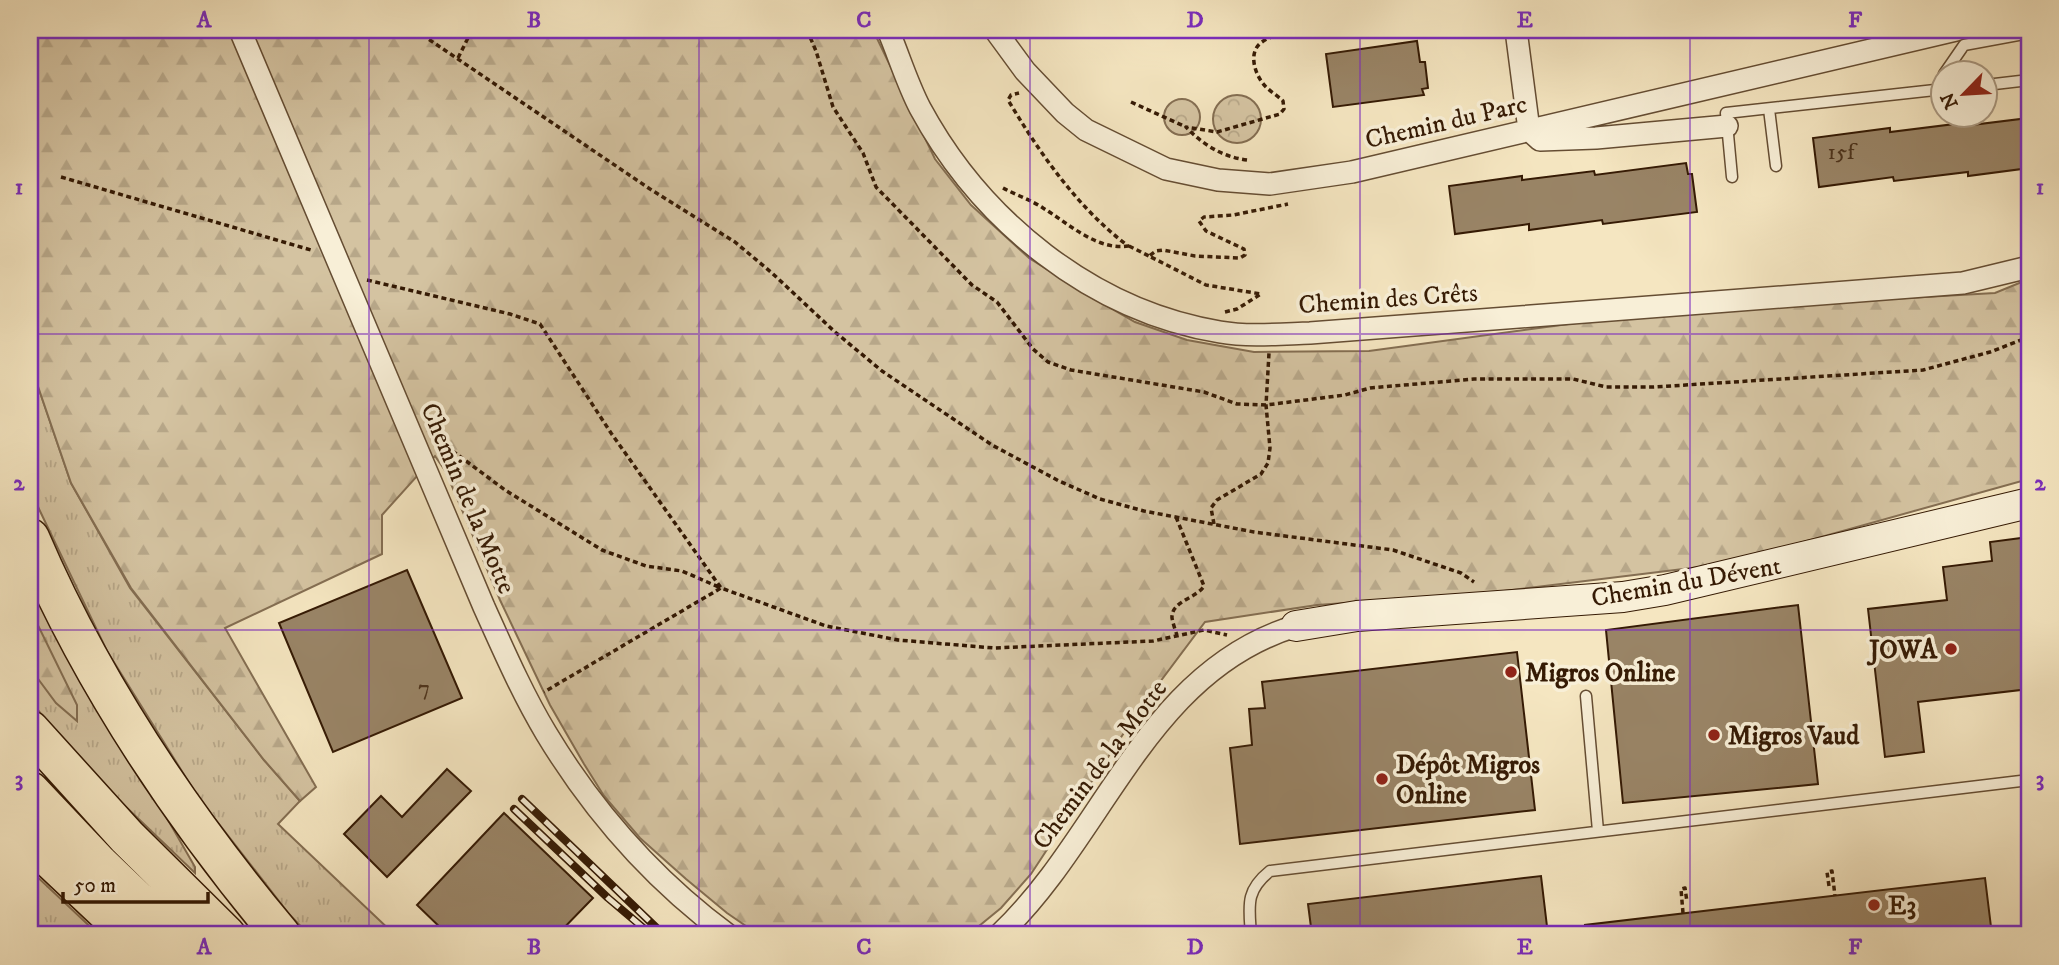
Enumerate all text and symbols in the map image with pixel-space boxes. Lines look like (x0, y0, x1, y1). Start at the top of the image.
text: A (196, 6, 213, 35)
text: B (527, 6, 541, 35)
text: C (856, 6, 872, 35)
text: D (1186, 6, 1204, 35)
text: E (1517, 6, 1533, 35)
text: F (1848, 6, 1863, 35)
north arrow (1930, 60, 2000, 130)
street label: Chemin du Parc (1362, 88, 1530, 157)
text: N (1936, 88, 1964, 112)
house number: 15f (1827, 138, 1858, 167)
text: 1 (15, 173, 23, 202)
text: 1 (2036, 173, 2044, 202)
street label: Chemin des Crêts (1297, 277, 1479, 322)
street label: Chemin de la Motte (413, 398, 523, 599)
text: 2 (13, 469, 25, 498)
text: 2 (2034, 469, 2046, 498)
street label: Chemin du Dévent (1589, 550, 1784, 615)
place label: JOWA (1866, 634, 1938, 667)
marker: JOWA (1943, 641, 1959, 657)
place label: Migros Online (1525, 657, 1676, 690)
marker: Migros Online (1503, 664, 1519, 680)
street label: Chemin de la Motte (1026, 673, 1175, 856)
house number: 7 (418, 674, 430, 703)
place label: Migros Vaud (1728, 720, 1860, 753)
marker: Migros Vaud (1706, 727, 1722, 743)
place label: Dépôt Migros Online (1396, 749, 1540, 812)
text: 3 (15, 765, 23, 794)
text: 3 (2036, 765, 2044, 794)
marker: Dépôt Migros Online (1374, 771, 1390, 787)
scale bar (63, 860, 208, 904)
text: 50 m (74, 873, 116, 899)
place label: E3 (1888, 890, 1916, 923)
marker: E3 (1866, 897, 1882, 913)
text: A (196, 933, 213, 962)
text: B (527, 933, 541, 962)
text: C (856, 933, 872, 962)
text: D (1186, 933, 1204, 962)
text: E (1517, 933, 1533, 962)
text: F (1848, 933, 1863, 962)

